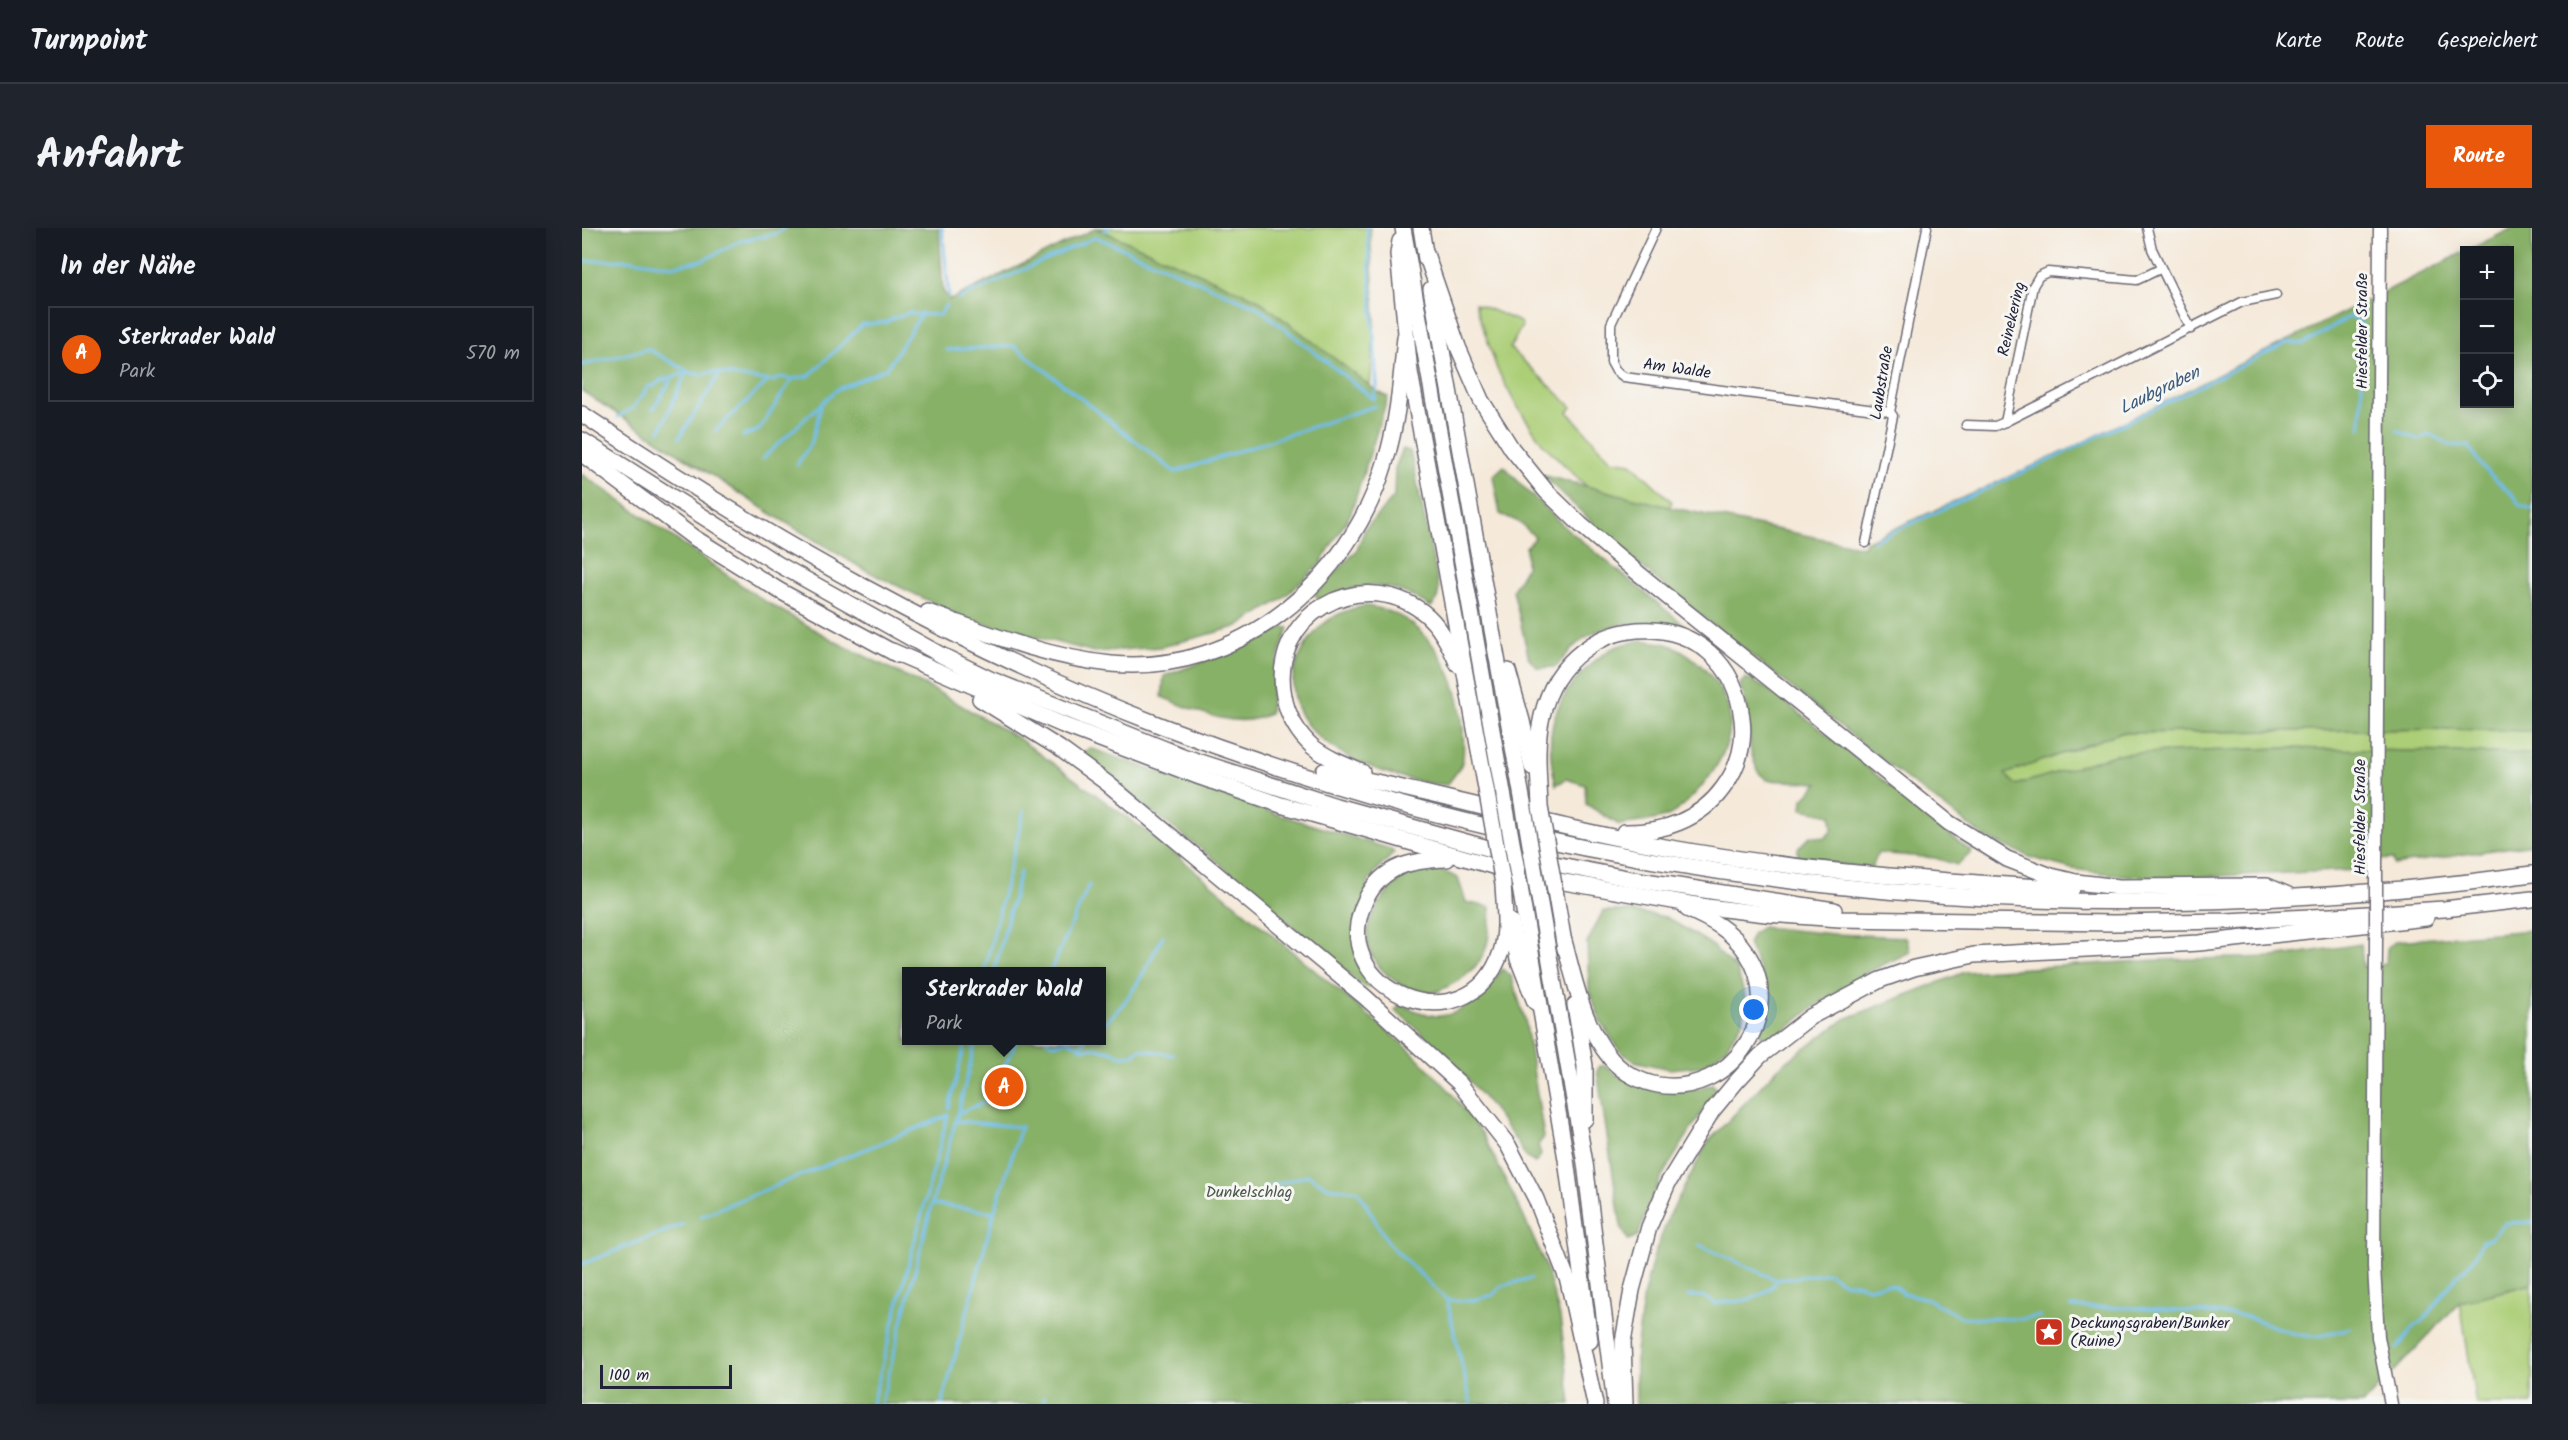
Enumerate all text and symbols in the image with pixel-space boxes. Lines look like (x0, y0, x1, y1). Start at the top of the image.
text: Turnpoint (30, 19, 148, 64)
text: Karte (2275, 25, 2322, 58)
text: Route (2355, 25, 2404, 58)
text: Gespeichert (2437, 25, 2538, 58)
text: Anfahrt (36, 123, 183, 190)
button: Route (2426, 125, 2532, 188)
text: In der Nähe (60, 246, 196, 288)
map controls (2460, 246, 2514, 408)
button: + (2460, 246, 2514, 300)
street label: Hiesfelder Straße (2350, 273, 2375, 389)
street label: Reinekering (1991, 279, 2033, 359)
button: − (2460, 300, 2514, 354)
text: Sterkrader Wald (119, 321, 275, 356)
text: A (75, 338, 88, 370)
text: 570 m (466, 338, 520, 370)
street label: Laubstraße (1864, 344, 1900, 422)
street label: Am Walde (1642, 352, 1712, 386)
button: locate (2460, 354, 2514, 408)
text: Park (119, 356, 155, 388)
water label: Laubgraben (2115, 358, 2206, 423)
street label: Hiesfelder Straße (2348, 759, 2373, 875)
popup (902, 967, 1106, 1045)
text: Sterkrader Wald (926, 973, 1082, 1008)
your location (1739, 995, 1768, 1024)
text: Park (926, 1008, 962, 1040)
pin: A (984, 1064, 1024, 1110)
park label: Dunkelschlag (1206, 1180, 1292, 1205)
place label: Deckungsgraben/Bunker (Ruine) (2070, 1311, 2231, 1354)
place icon: Deckungsgraben/Bunker (Ruine) (2033, 1316, 2065, 1348)
scale bar (600, 1362, 732, 1390)
text: 100 m (609, 1363, 649, 1388)

